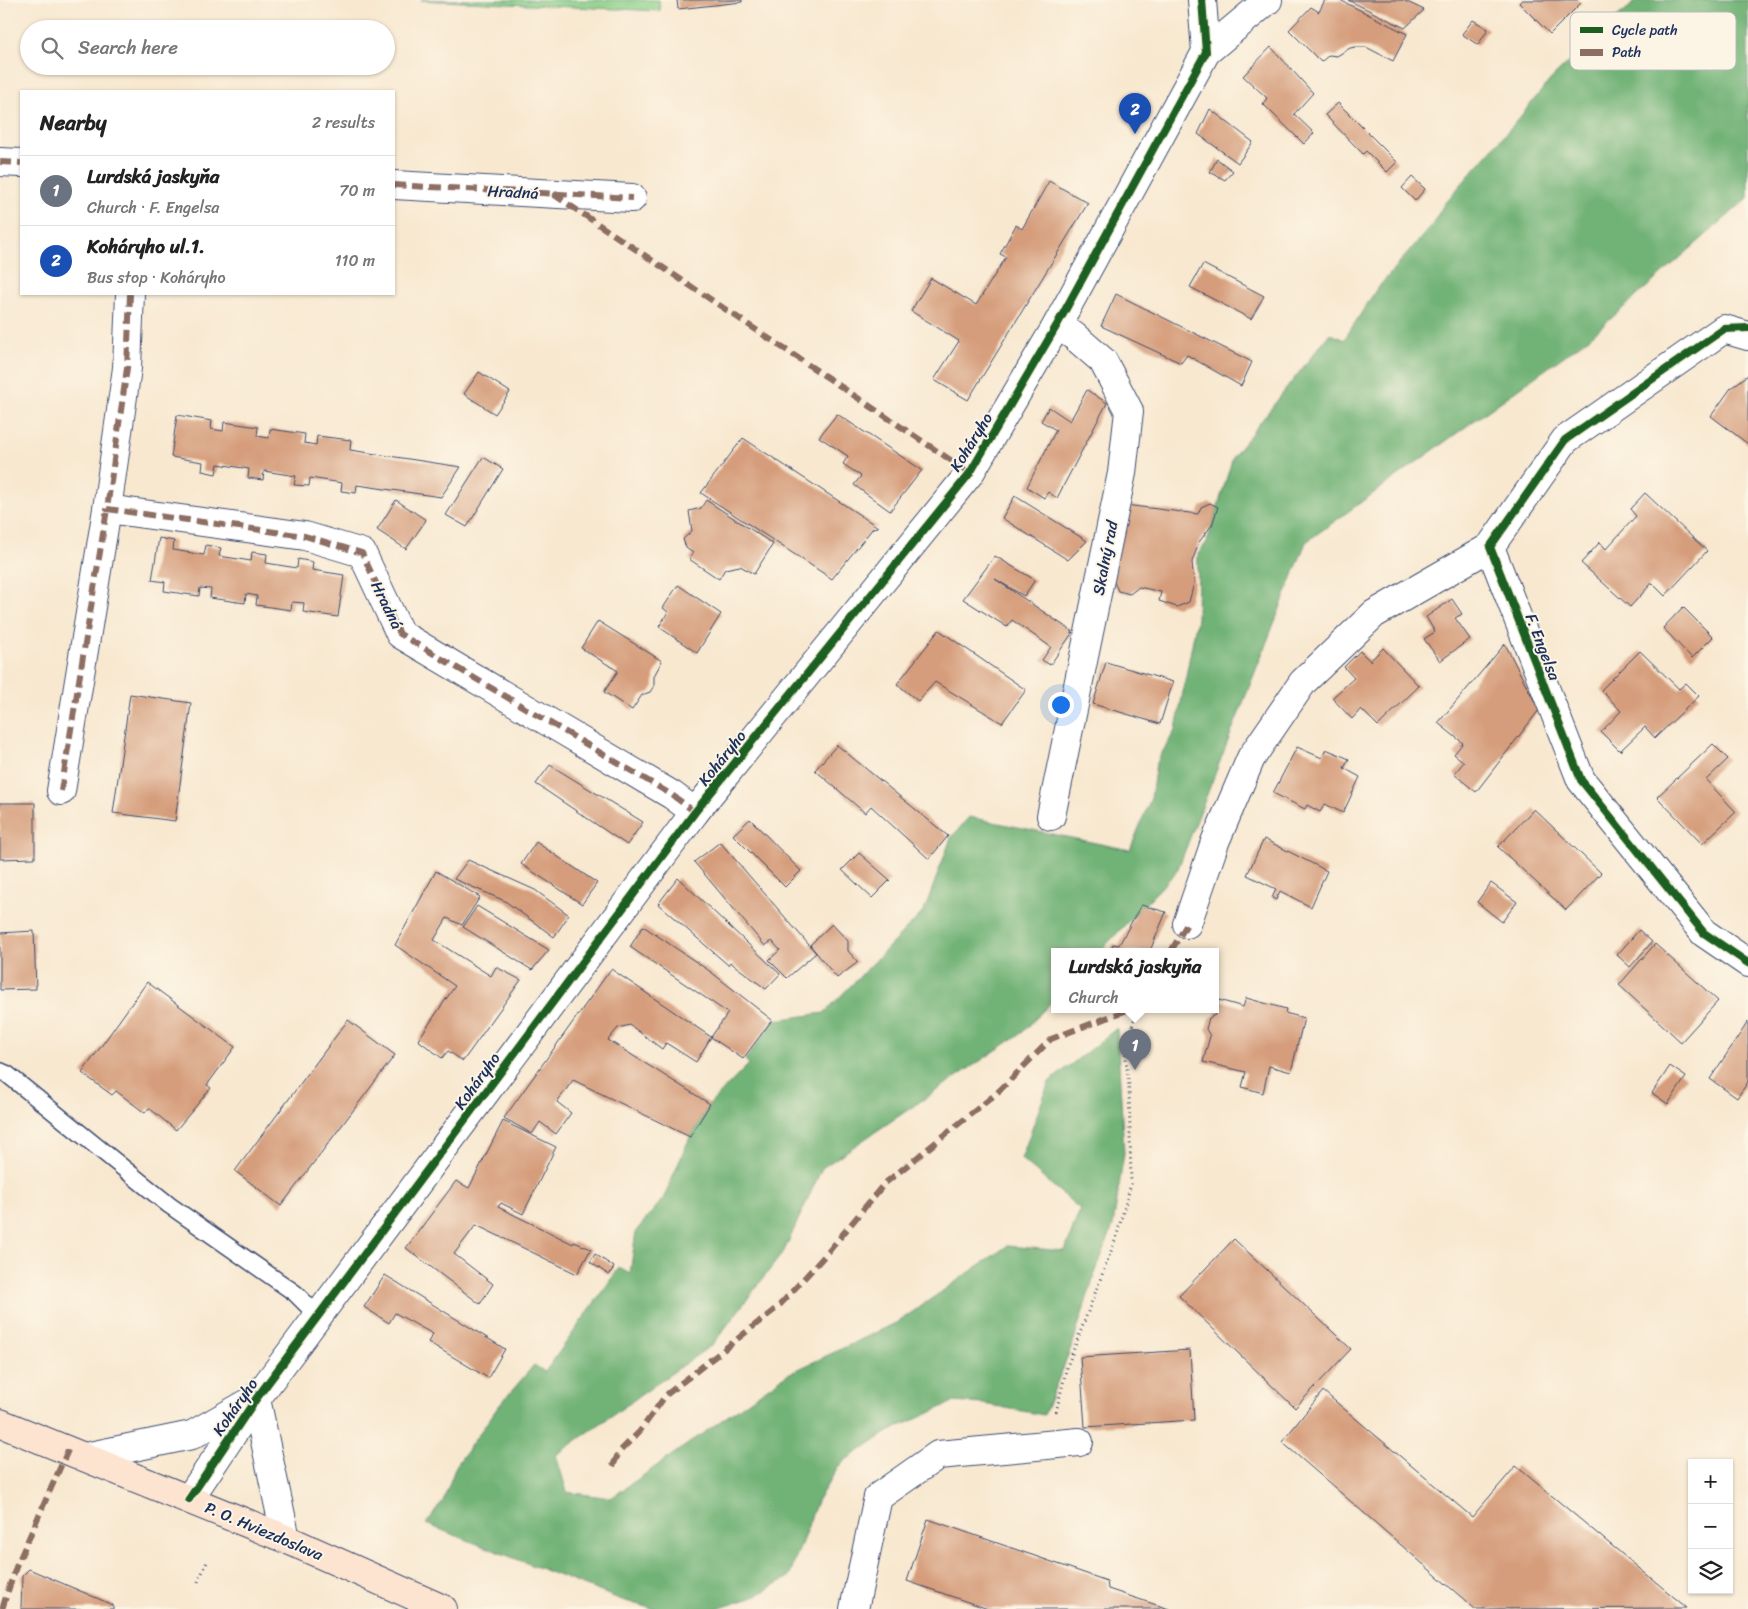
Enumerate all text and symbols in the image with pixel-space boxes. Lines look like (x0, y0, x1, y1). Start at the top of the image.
legend (1570, 12, 1736, 70)
text: Cycle path (1612, 18, 1678, 43)
search box (20, 20, 395, 75)
text: Search here (78, 31, 178, 64)
icon: search (38, 34, 66, 62)
text: Path (1612, 40, 1641, 65)
pin: 2 (1119, 93, 1151, 134)
text: Nearby (40, 104, 106, 142)
text: 2 results (312, 108, 375, 137)
text: Lurdská jaskyňa (87, 160, 219, 193)
text: 1 (53, 176, 59, 205)
text: 70 m (339, 176, 375, 205)
street label: Hradná (487, 176, 539, 208)
text: Church · F. Engelsa (87, 193, 219, 222)
text: Koháryho ul.1. (87, 230, 205, 263)
text: 2 (51, 246, 61, 275)
text: 110 m (335, 246, 375, 275)
text: Bus stop · Koháryho (87, 263, 226, 292)
street label: Koháryho (941, 407, 1001, 477)
street label: Skalný rad (1084, 517, 1127, 598)
street label: Hradná (363, 576, 411, 634)
street label: F. Engelsa (1517, 609, 1569, 686)
your location (1048, 692, 1074, 718)
street label: Koháryho (690, 723, 754, 793)
popup (1051, 948, 1219, 1013)
text: Lurdská jaskyňa (1069, 950, 1201, 983)
text: Church (1069, 983, 1119, 1012)
pin: 1 (1119, 1029, 1151, 1070)
street label: Koháryho (446, 1046, 508, 1116)
street label: Koháryho (204, 1372, 266, 1442)
map controls (1688, 1459, 1733, 1594)
button: + (1688, 1459, 1733, 1504)
street label: P. O. Hviezdoslava (200, 1493, 329, 1569)
button: − (1688, 1504, 1733, 1549)
button: layers (1688, 1549, 1733, 1594)

